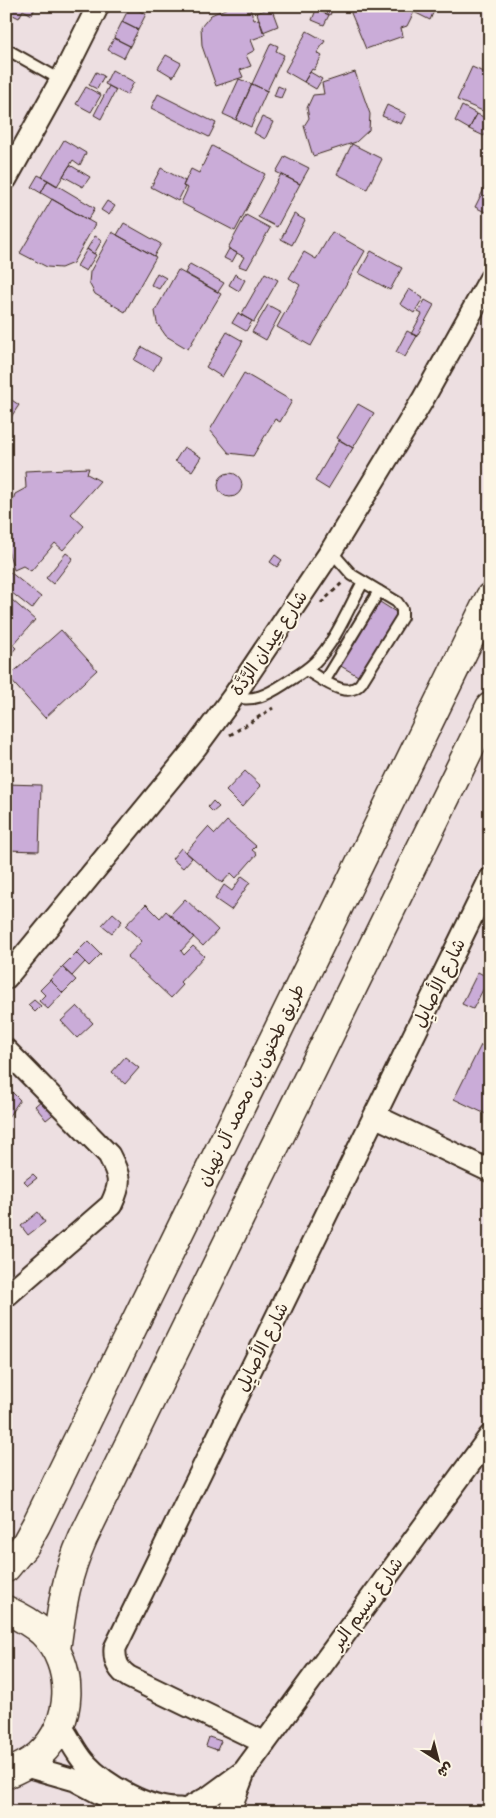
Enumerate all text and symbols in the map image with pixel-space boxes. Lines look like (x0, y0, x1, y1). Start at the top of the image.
street label: شارع عِيدان الرَّدَّة (226, 586, 313, 700)
street label: شارع الأصايِل (407, 934, 472, 1032)
street label: طريق طحنون بن محمد آل نهيان (192, 980, 311, 1190)
street label: شارع الأصايِل (230, 1298, 295, 1396)
street label: شارع نسيم البر (325, 1553, 410, 1657)
north arrow (414, 1736, 464, 1786)
text: ش (434, 1759, 457, 1782)

